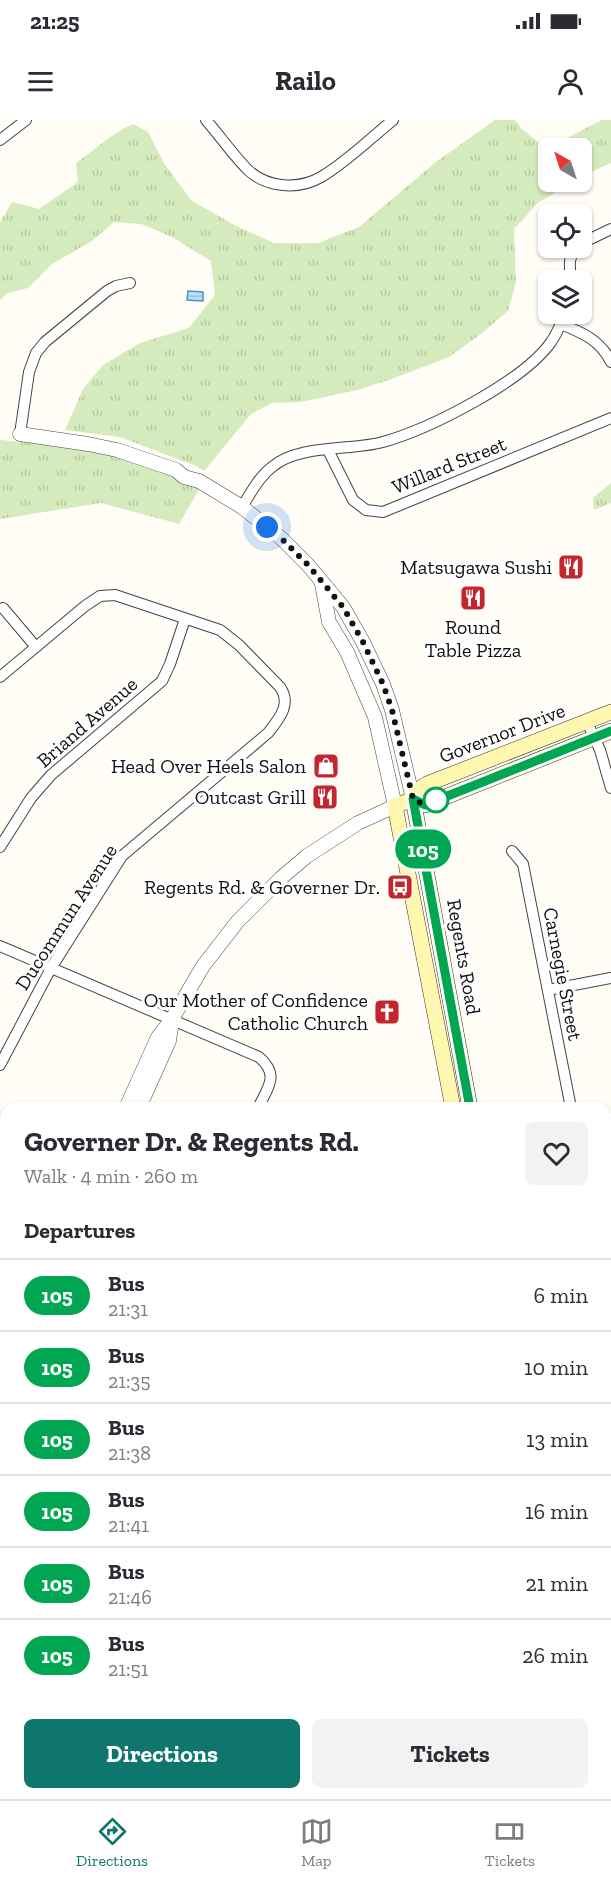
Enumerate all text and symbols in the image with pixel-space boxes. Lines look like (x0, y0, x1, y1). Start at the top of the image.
text: 21:25 (30, 8, 79, 35)
icon: menu (24, 65, 57, 98)
text: Railo (275, 65, 336, 97)
icon: person (554, 65, 587, 98)
north arrow (538, 138, 592, 192)
map controls (538, 138, 592, 324)
button: locate (538, 204, 592, 258)
button: layers (538, 270, 592, 324)
street label: Willard Street (388, 431, 510, 499)
your location (252, 512, 282, 542)
restaurant icon: Matsugawa Sushi (556, 552, 586, 582)
place label: Matsugawa Sushi (400, 555, 552, 579)
restaurant icon: Round Table Pizza (458, 583, 488, 613)
place label: Round Table Pizza (425, 615, 522, 662)
street label: Briand Avenue (32, 672, 142, 772)
street label: Governor Drive (436, 698, 568, 768)
shop icon: Head Over Heels Salon (311, 751, 341, 781)
place label: Head Over Heels Salon (111, 754, 307, 778)
restaurant icon: Outcast Grill (310, 782, 340, 812)
place label: Outcast Grill (195, 785, 306, 809)
unlabelled marker (423, 787, 449, 813)
line badge: 105 (388, 830, 458, 868)
text: 105 (407, 837, 439, 862)
street label: Ducommun Avenue (10, 839, 122, 995)
bus stop icon: Regents Rd. & Governer Dr. (385, 872, 415, 902)
place label: Regents Rd. & Governer Dr. (144, 875, 380, 899)
street label: Regents Road (442, 897, 486, 1017)
street label: Carnegie Street (538, 905, 588, 1043)
place label: Our Mother of Confidence Catholic Church (144, 988, 369, 1035)
church icon: Our Mother of Confidence Catholic Church (372, 997, 402, 1027)
button: heart (525, 1122, 588, 1185)
text: Governer Dr. & Regents Rd. (24, 1125, 359, 1158)
text: Walk · 4 min · 260 m (24, 1164, 198, 1188)
text: Departures (24, 1217, 135, 1244)
text: Bus (108, 1270, 145, 1297)
text: 6 min (534, 1282, 588, 1309)
text: 105 (41, 1283, 73, 1308)
text: 21:31 (108, 1297, 148, 1321)
text: Bus (108, 1342, 145, 1369)
text: 10 min (524, 1354, 588, 1381)
text: 105 (41, 1355, 73, 1380)
text: 21:35 (108, 1369, 151, 1393)
text: Bus (108, 1414, 145, 1441)
text: 13 min (526, 1426, 588, 1453)
text: 105 (41, 1427, 73, 1452)
text: 21:38 (108, 1441, 151, 1465)
text: Bus (108, 1486, 145, 1513)
text: 16 min (525, 1498, 588, 1525)
text: 105 (41, 1499, 73, 1524)
text: 21:41 (108, 1513, 149, 1537)
text: Bus (108, 1558, 145, 1585)
text: 21 min (525, 1570, 588, 1597)
text: 105 (41, 1571, 73, 1596)
text: 21:46 (108, 1585, 152, 1609)
text: Bus (108, 1630, 145, 1657)
text: 26 min (522, 1642, 588, 1669)
text: 105 (41, 1643, 73, 1668)
text: 21:51 (108, 1657, 148, 1681)
button: Directions (24, 1719, 300, 1788)
button: Tickets (312, 1719, 588, 1788)
tab: Directions (76, 1815, 148, 1870)
tab: Map (300, 1815, 333, 1870)
tab: Tickets (485, 1815, 535, 1870)

